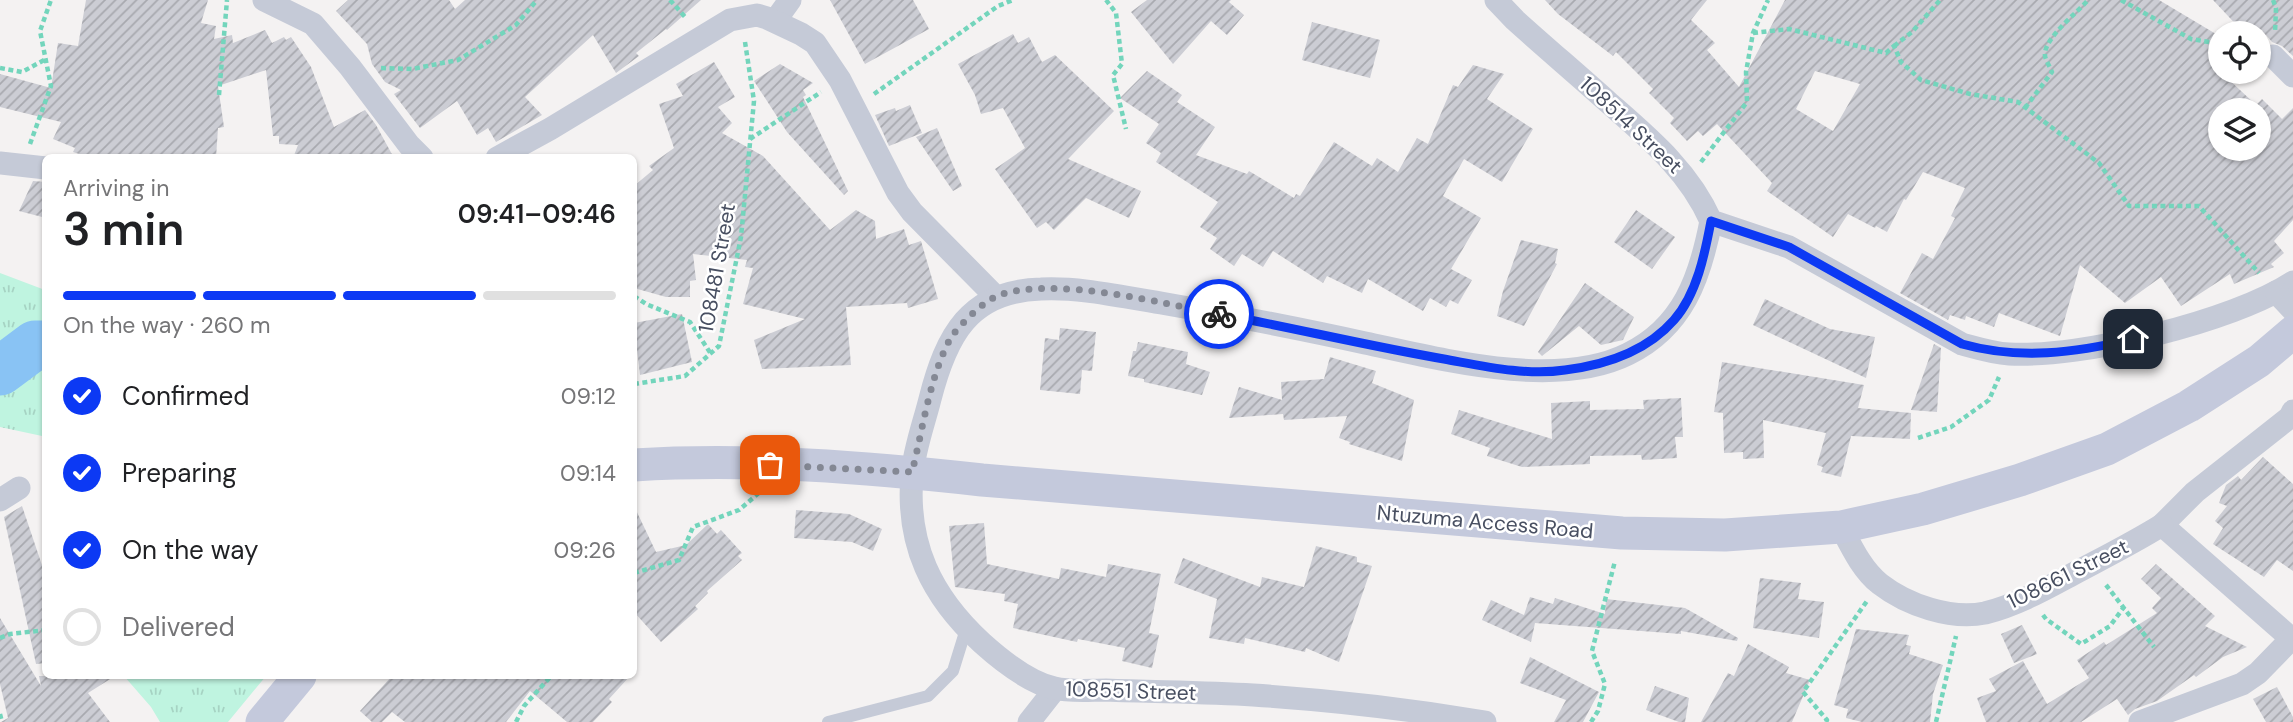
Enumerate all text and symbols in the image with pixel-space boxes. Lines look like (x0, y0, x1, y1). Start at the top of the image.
map controls (2208, 21, 2271, 161)
button: locate (2208, 21, 2271, 84)
street label: 108514 Street (1574, 70, 1688, 180)
button: layers (2208, 98, 2271, 161)
text: Arriving in (63, 173, 169, 203)
text: 09:41–09:46 (458, 197, 616, 231)
text: 3 min (63, 199, 184, 259)
street label: 108481 Street (692, 201, 742, 335)
courier (1184, 279, 1254, 349)
icon: bike (1200, 295, 1238, 333)
pin (2103, 309, 2163, 369)
text: On the way · 260 m (63, 310, 270, 340)
icon: home (2114, 320, 2152, 358)
icon: check (63, 377, 101, 415)
text: Confirmed (122, 379, 249, 413)
text: 09:12 (561, 381, 616, 411)
pin (740, 435, 800, 495)
icon: bag (751, 446, 789, 484)
icon: check (63, 454, 101, 492)
text: Preparing (122, 456, 237, 490)
text: 09:14 (560, 458, 616, 488)
street label: Ntuzuma Access Road (1376, 499, 1594, 545)
icon: check (63, 531, 101, 569)
text: On the way (122, 533, 258, 567)
street label: 108661 Street (2003, 533, 2133, 615)
text: 09:26 (553, 535, 616, 565)
text: Delivered (122, 610, 235, 644)
street label: 108551 Street (1065, 675, 1197, 707)

